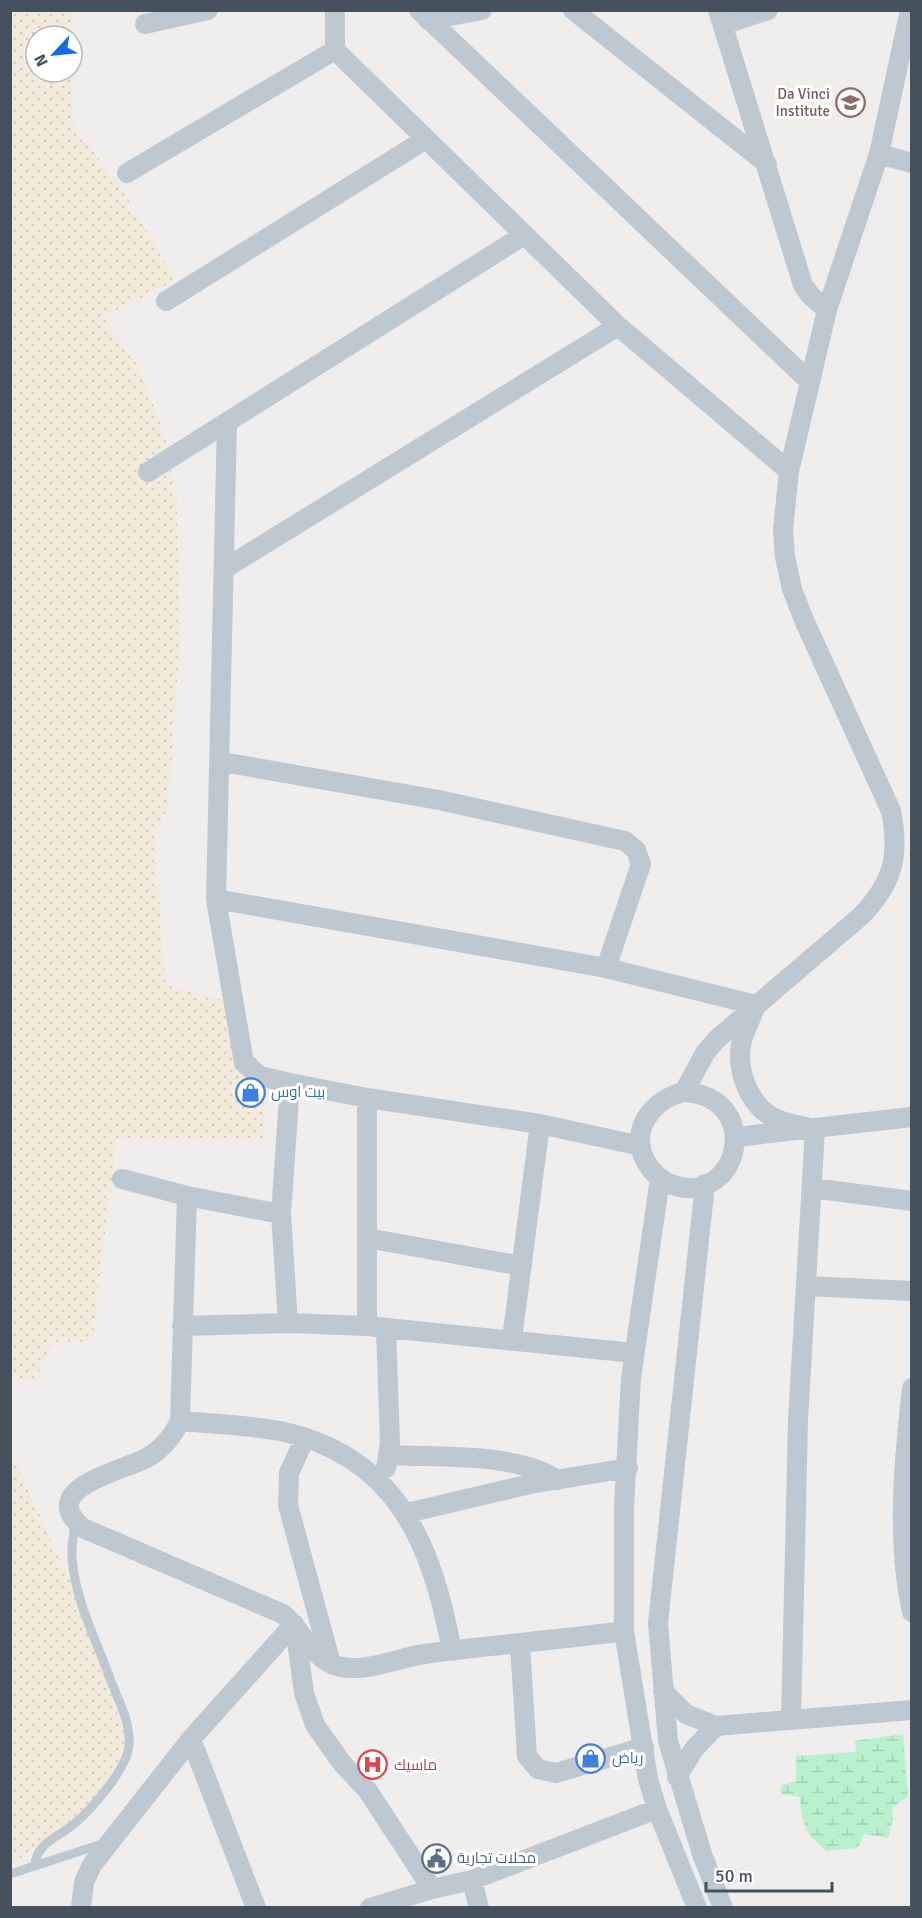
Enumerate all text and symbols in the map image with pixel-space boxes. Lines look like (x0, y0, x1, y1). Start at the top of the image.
north arrow (24, 24, 84, 84)
text: N (30, 51, 53, 70)
place label: Da Vinci Institute (775, 85, 830, 120)
school or university icon: Da Vinci Institute (835, 87, 867, 119)
shop icon: بيت اوس (234, 1076, 266, 1108)
place label: بيت اوس (271, 1083, 325, 1102)
shop icon: رياض (575, 1742, 607, 1774)
hospital icon: ماسيك (357, 1749, 389, 1781)
place label: رياض (612, 1749, 643, 1768)
place label: ماسيك (394, 1756, 437, 1774)
public building icon: محلات تجارية (420, 1842, 452, 1874)
place label: محلات تجارية (457, 1849, 536, 1867)
scale bar (706, 1855, 832, 1893)
text: 50 m (715, 1865, 753, 1887)

